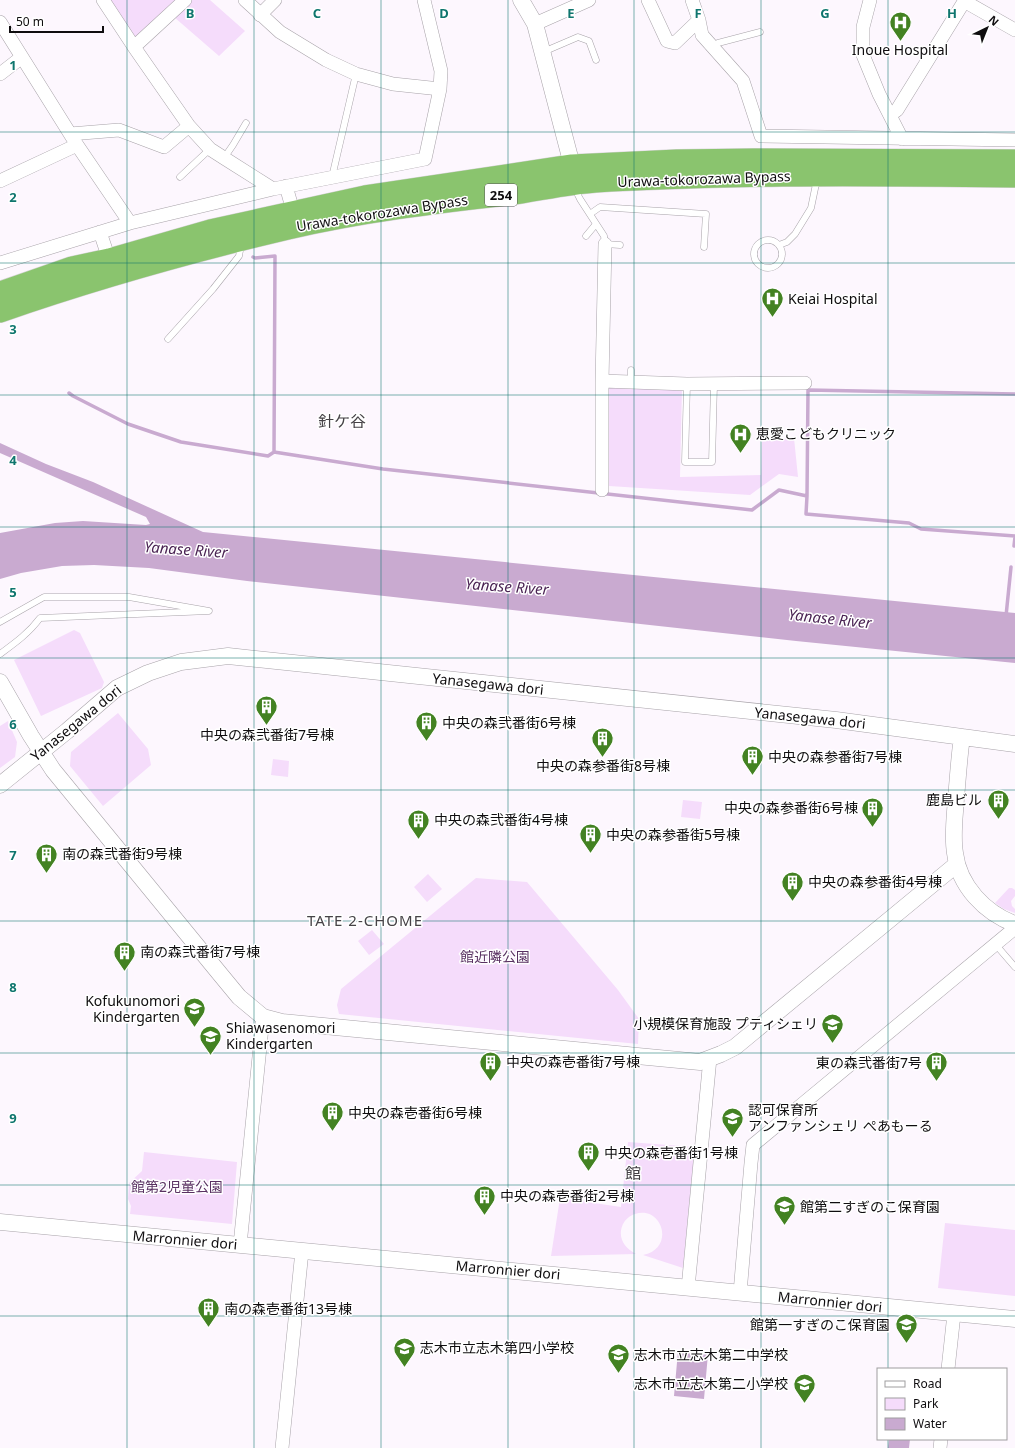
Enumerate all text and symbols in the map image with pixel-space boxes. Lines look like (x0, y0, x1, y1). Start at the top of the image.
text: B (186, 4, 194, 22)
text: C (313, 4, 321, 22)
text: D (439, 4, 449, 22)
text: E (567, 4, 575, 22)
text: F (694, 4, 702, 22)
text: G (820, 4, 830, 22)
text: H (947, 4, 957, 22)
scale bar (10, 8, 103, 34)
north arrow (967, 8, 1007, 48)
hospital icon: Inoue Hospital (887, 9, 913, 42)
text: N (986, 12, 1003, 29)
text: 50 m (16, 13, 44, 30)
place label: Inoue Hospital (852, 40, 948, 59)
text: 1 (9, 56, 17, 74)
street label: Urawa-tokorozawa Bypass (617, 166, 791, 191)
road number: 254 (485, 184, 517, 206)
text: 2 (9, 188, 17, 206)
street label: Urawa-tokorozawa Bypass (295, 190, 469, 235)
hospital icon: Keiai Hospital (760, 286, 786, 319)
place label: Keiai Hospital (788, 289, 878, 308)
text: 3 (9, 320, 17, 338)
district label: 針ケ谷 (318, 410, 366, 432)
hospital icon: 恵愛こどもクリニック (727, 421, 753, 454)
place label: 恵愛こどもクリニック (756, 424, 896, 443)
text: 4 (9, 451, 17, 469)
water label: Yanase River (144, 536, 229, 562)
water label: Yanase River (465, 573, 550, 599)
text: 5 (9, 583, 17, 601)
water label: Yanase River (788, 604, 874, 632)
street label: Yanasegawa dori (432, 668, 545, 699)
street label: Yanasegawa dori (26, 680, 125, 765)
building icon: 中央の森弐番街7号棟 (254, 694, 280, 727)
street label: Yanasegawa dori (754, 702, 867, 733)
building icon: 中央の森弐番街6号棟 (413, 710, 439, 743)
place label: 中央の森弐番街6号棟 (442, 713, 576, 732)
text: 6 (9, 715, 17, 733)
place label: 中央の森弐番街7号棟 (200, 725, 334, 744)
building icon: 中央の森参番街8号棟 (590, 725, 616, 758)
building icon: 中央の森参番街7号棟 (740, 744, 766, 777)
place label: 中央の森参番街7号棟 (768, 747, 902, 766)
place label: 中央の森参番街8号棟 (536, 756, 670, 775)
building icon: 鹿島ビル (985, 787, 1011, 820)
place label: 鹿島ビル (926, 790, 982, 809)
building icon: 中央の森参番街6号棟 (860, 795, 886, 828)
place label: 中央の森参番街6号棟 (724, 798, 858, 817)
building icon: 中央の森弐番街4号棟 (406, 807, 432, 840)
place label: 中央の森弐番街4号棟 (434, 810, 568, 829)
building icon: 中央の森参番街5号棟 (578, 822, 604, 855)
place label: 中央の森参番街5号棟 (606, 825, 740, 844)
building icon: 南の森弐番街9号棟 (34, 841, 60, 874)
place label: 南の森弐番街9号棟 (62, 844, 182, 863)
text: 7 (9, 846, 17, 864)
building icon: 中央の森参番街4号棟 (779, 869, 805, 902)
place label: 中央の森参番街4号棟 (808, 872, 942, 891)
district label: TATE 2-CHOME (307, 910, 423, 930)
building icon: 南の森弐番街7号棟 (112, 939, 138, 972)
place label: 南の森弐番街7号棟 (140, 942, 260, 961)
park label: 館近隣公園 (460, 947, 530, 966)
text: 8 (9, 978, 17, 996)
place label: Kofukunomori Kindergarten (85, 991, 180, 1026)
school or university icon: Kofukunomori Kindergarten (182, 996, 208, 1029)
school or university icon: 小規模保育施設 プティシェリ (820, 1011, 846, 1044)
place label: 小規模保育施設 プティシェリ (633, 1014, 818, 1033)
place label: Shiawasenomori Kindergarten (226, 1018, 335, 1053)
school or university icon: Shiawasenomori Kindergarten (198, 1023, 224, 1056)
building icon: 中央の森壱番街7号棟 (478, 1049, 504, 1082)
building icon: 東の森弐番街7号 (924, 1050, 950, 1083)
place label: 中央の森壱番街7号棟 (506, 1052, 640, 1071)
place label: 東の森弐番街7号 (816, 1053, 922, 1072)
building icon: 中央の森壱番街6号棟 (320, 1100, 346, 1133)
place label: 認可保育所 アンファンシェリ ぺあもーる (748, 1100, 933, 1135)
place label: 中央の森壱番街6号棟 (348, 1103, 482, 1122)
school or university icon: 認可保育所 アンファンシェリ ぺあもーる (719, 1105, 745, 1138)
text: 9 (9, 1109, 17, 1127)
building icon: 中央の森壱番街1号棟 (576, 1140, 602, 1173)
place label: 中央の森壱番街1号棟 (604, 1143, 738, 1162)
district label: 館 (625, 1162, 641, 1184)
park label: 館第2児童公園 (131, 1177, 223, 1196)
building icon: 中央の森壱番街2号棟 (471, 1183, 497, 1216)
place label: 中央の森壱番街2号棟 (500, 1186, 634, 1205)
school or university icon: 館第二すぎのこ保育園 (772, 1194, 798, 1227)
place label: 館第二すぎのこ保育園 (800, 1197, 940, 1216)
street label: Marronnier dori (132, 1225, 238, 1254)
street label: Marronnier dori (455, 1255, 561, 1284)
street label: Marronnier dori (777, 1287, 883, 1316)
building icon: 南の森壱番街13号棟 (196, 1296, 222, 1329)
place label: 南の森壱番街13号棟 (224, 1299, 352, 1318)
school or university icon: 館第一すぎのこ保育園 (893, 1312, 919, 1345)
place label: 館第一すぎのこ保育園 (750, 1315, 890, 1334)
school or university icon: 志木市立志木第四小学校 (392, 1335, 418, 1368)
place label: 志木市立志木第四小学校 (420, 1338, 574, 1357)
school or university icon: 志木市立志木第二中学校 (605, 1342, 631, 1375)
place label: 志木市立志木第二中学校 (634, 1345, 788, 1364)
legend (877, 1368, 1007, 1440)
school or university icon: 志木市立志木第二小学校 (791, 1371, 817, 1404)
place label: 志木市立志木第二小学校 (634, 1374, 788, 1393)
text: Road (913, 1375, 942, 1392)
text: Park (913, 1395, 939, 1412)
text: Water (913, 1415, 947, 1432)

